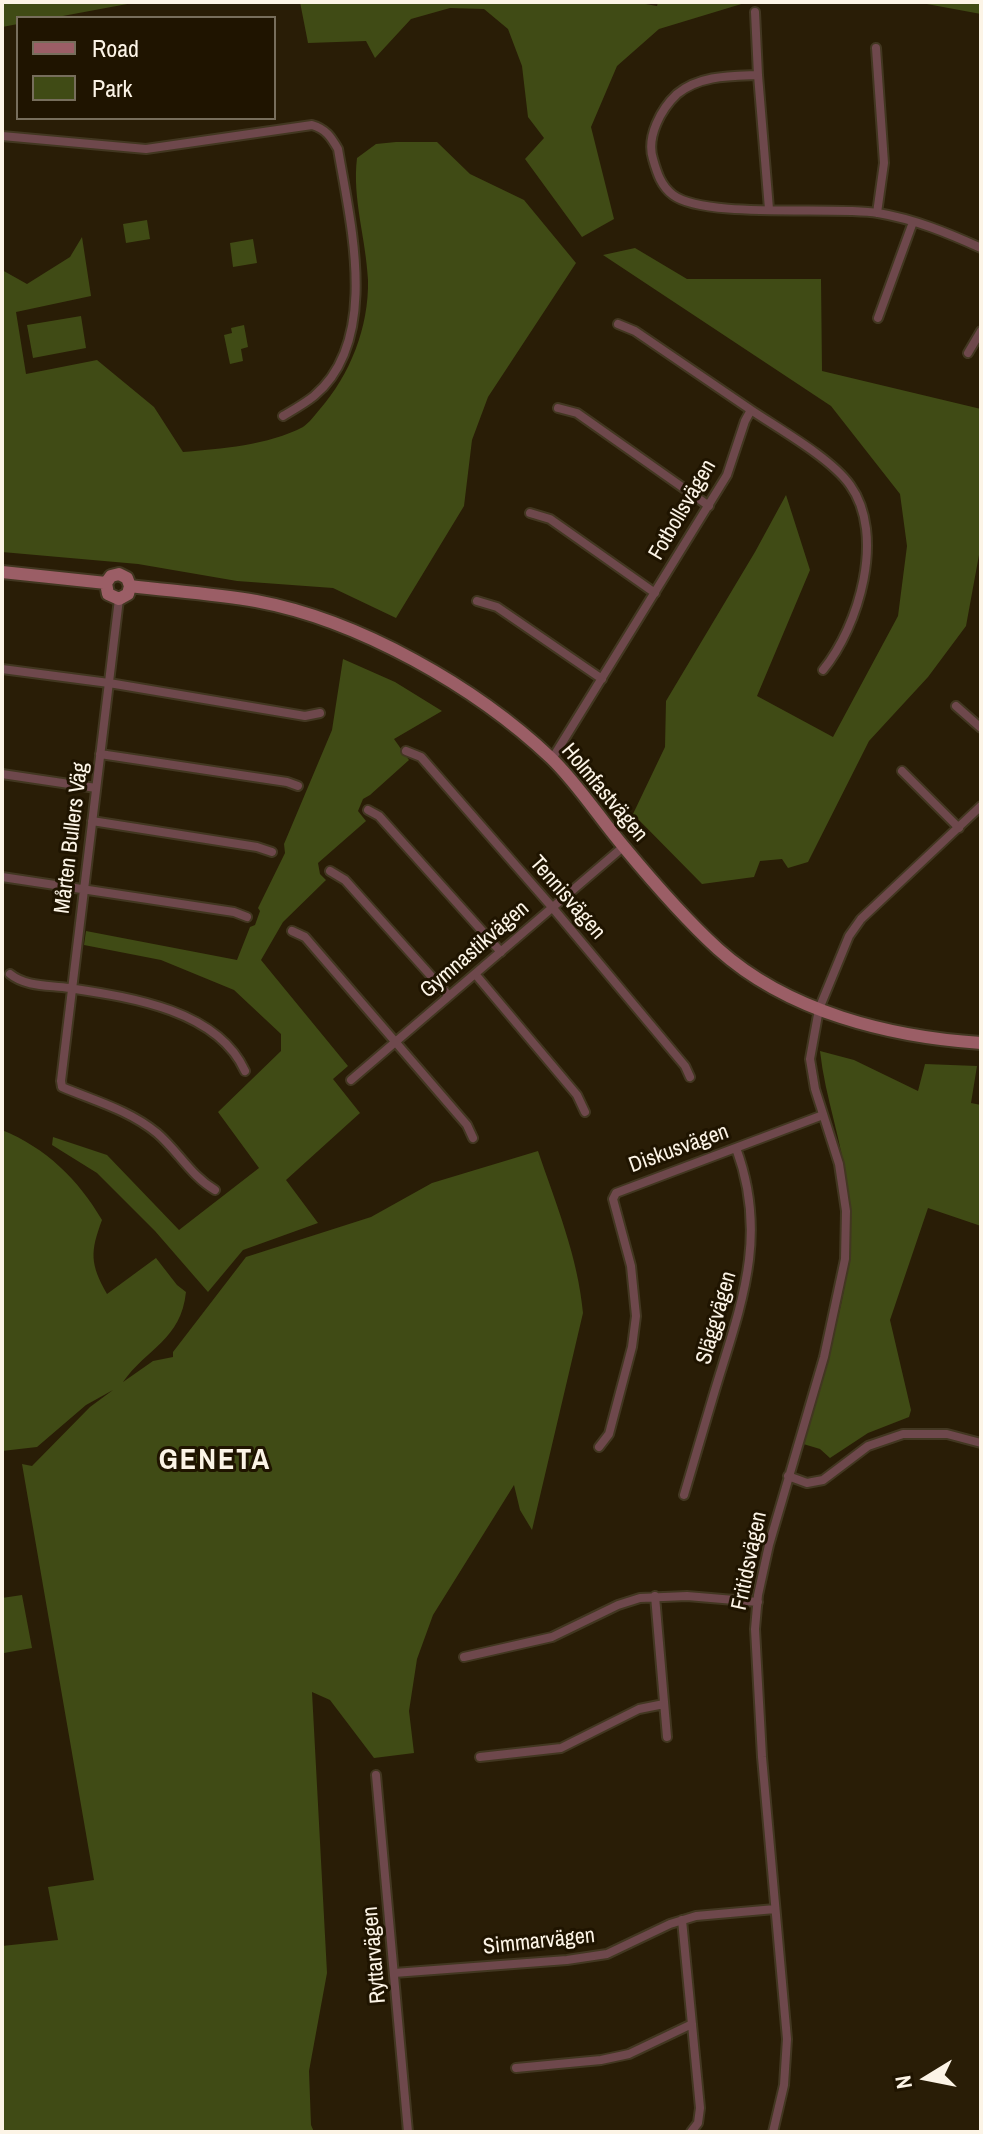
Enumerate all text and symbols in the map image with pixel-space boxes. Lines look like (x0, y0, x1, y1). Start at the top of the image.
legend (16, 16, 276, 120)
text: Road (92, 32, 139, 64)
text: Park (92, 72, 132, 104)
street label: Fotbollsvägen (644, 455, 722, 565)
street label: Holmfastvägen (555, 738, 653, 848)
street label: Mårten Bullers Väg (50, 761, 94, 915)
street label: Tennisvägen (523, 851, 611, 945)
street label: Gymnastikvägen (415, 896, 535, 1004)
street label: Diskusvägen (625, 1119, 733, 1179)
street label: Släggvägen (691, 1269, 743, 1367)
district label: GENETA (159, 1443, 271, 1479)
street label: Fritidsvägen (727, 1509, 773, 1613)
street label: Ryttarvägen (358, 1905, 392, 2005)
street label: Simmarvägen (482, 1923, 596, 1961)
north arrow (887, 2038, 967, 2118)
text: N (887, 2073, 919, 2091)

